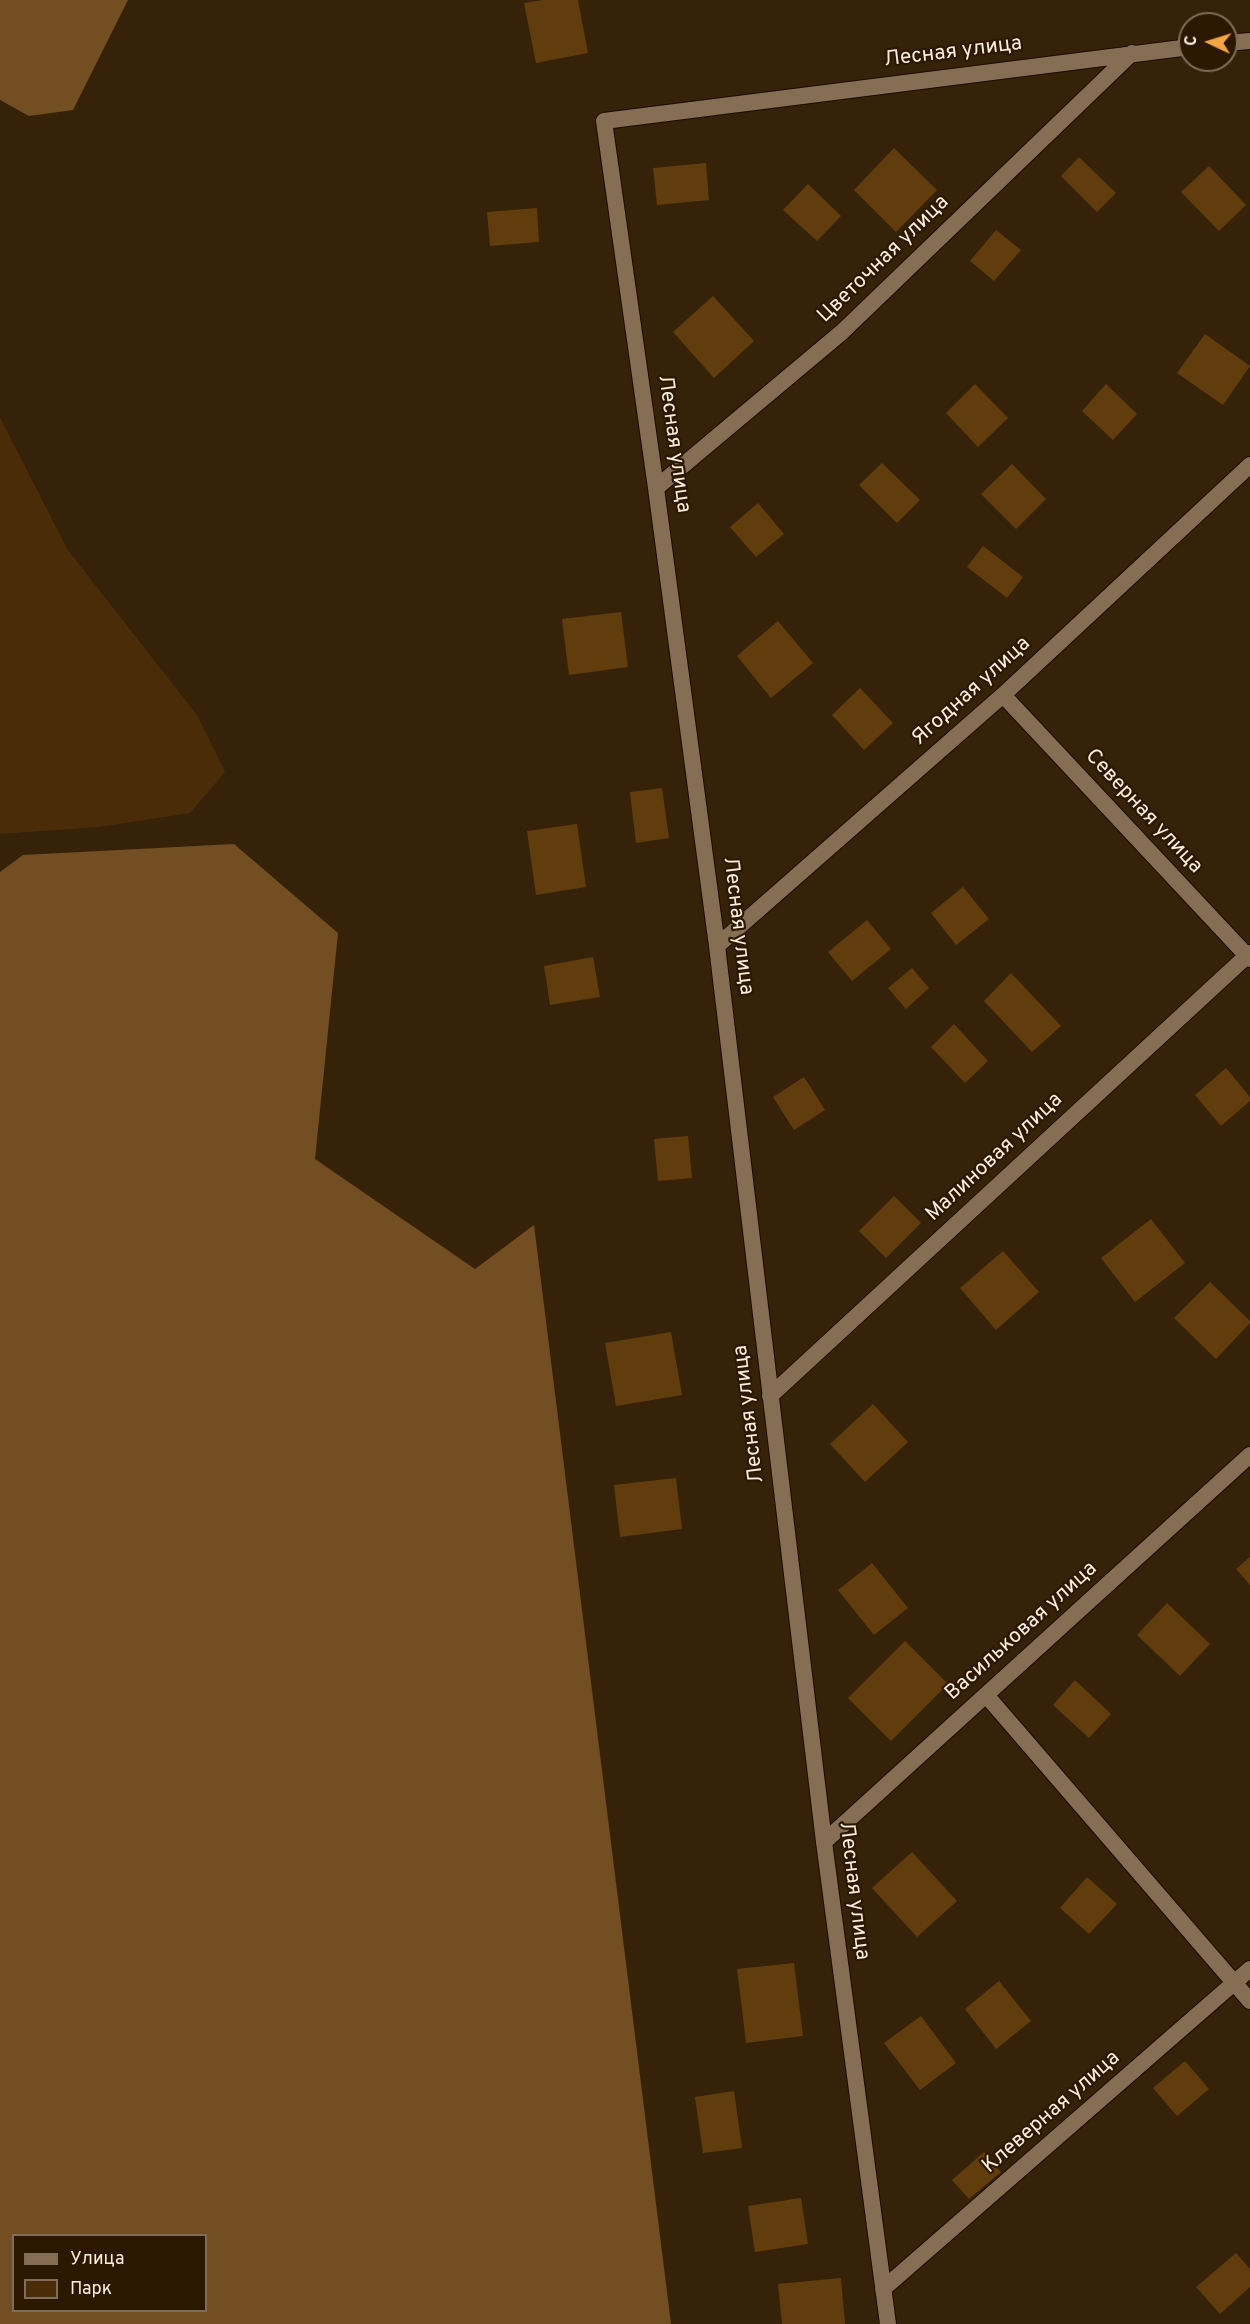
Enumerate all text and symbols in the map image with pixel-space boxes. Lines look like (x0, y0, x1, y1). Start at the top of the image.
north arrow (1178, 12, 1238, 72)
street label: Лесная улица (882, 32, 1024, 74)
text: С (1182, 35, 1202, 47)
street label: Цветочная улица (813, 191, 955, 329)
street label: Лесная улица (651, 373, 695, 515)
street label: Ягодная улица (908, 632, 1036, 752)
street label: Северная улица (1079, 745, 1207, 879)
street label: Лесная улица (716, 855, 758, 997)
street label: Малиновая улица (922, 1088, 1068, 1228)
street label: Лесная улица (729, 1343, 771, 1485)
street label: Васильковая улица (941, 1557, 1103, 1707)
street label: Лесная улица (832, 1820, 874, 1962)
street label: Клеверная улица (978, 2046, 1126, 2180)
legend (12, 2234, 207, 2312)
text: Улица (70, 2248, 124, 2271)
text: Парк (70, 2278, 112, 2301)

